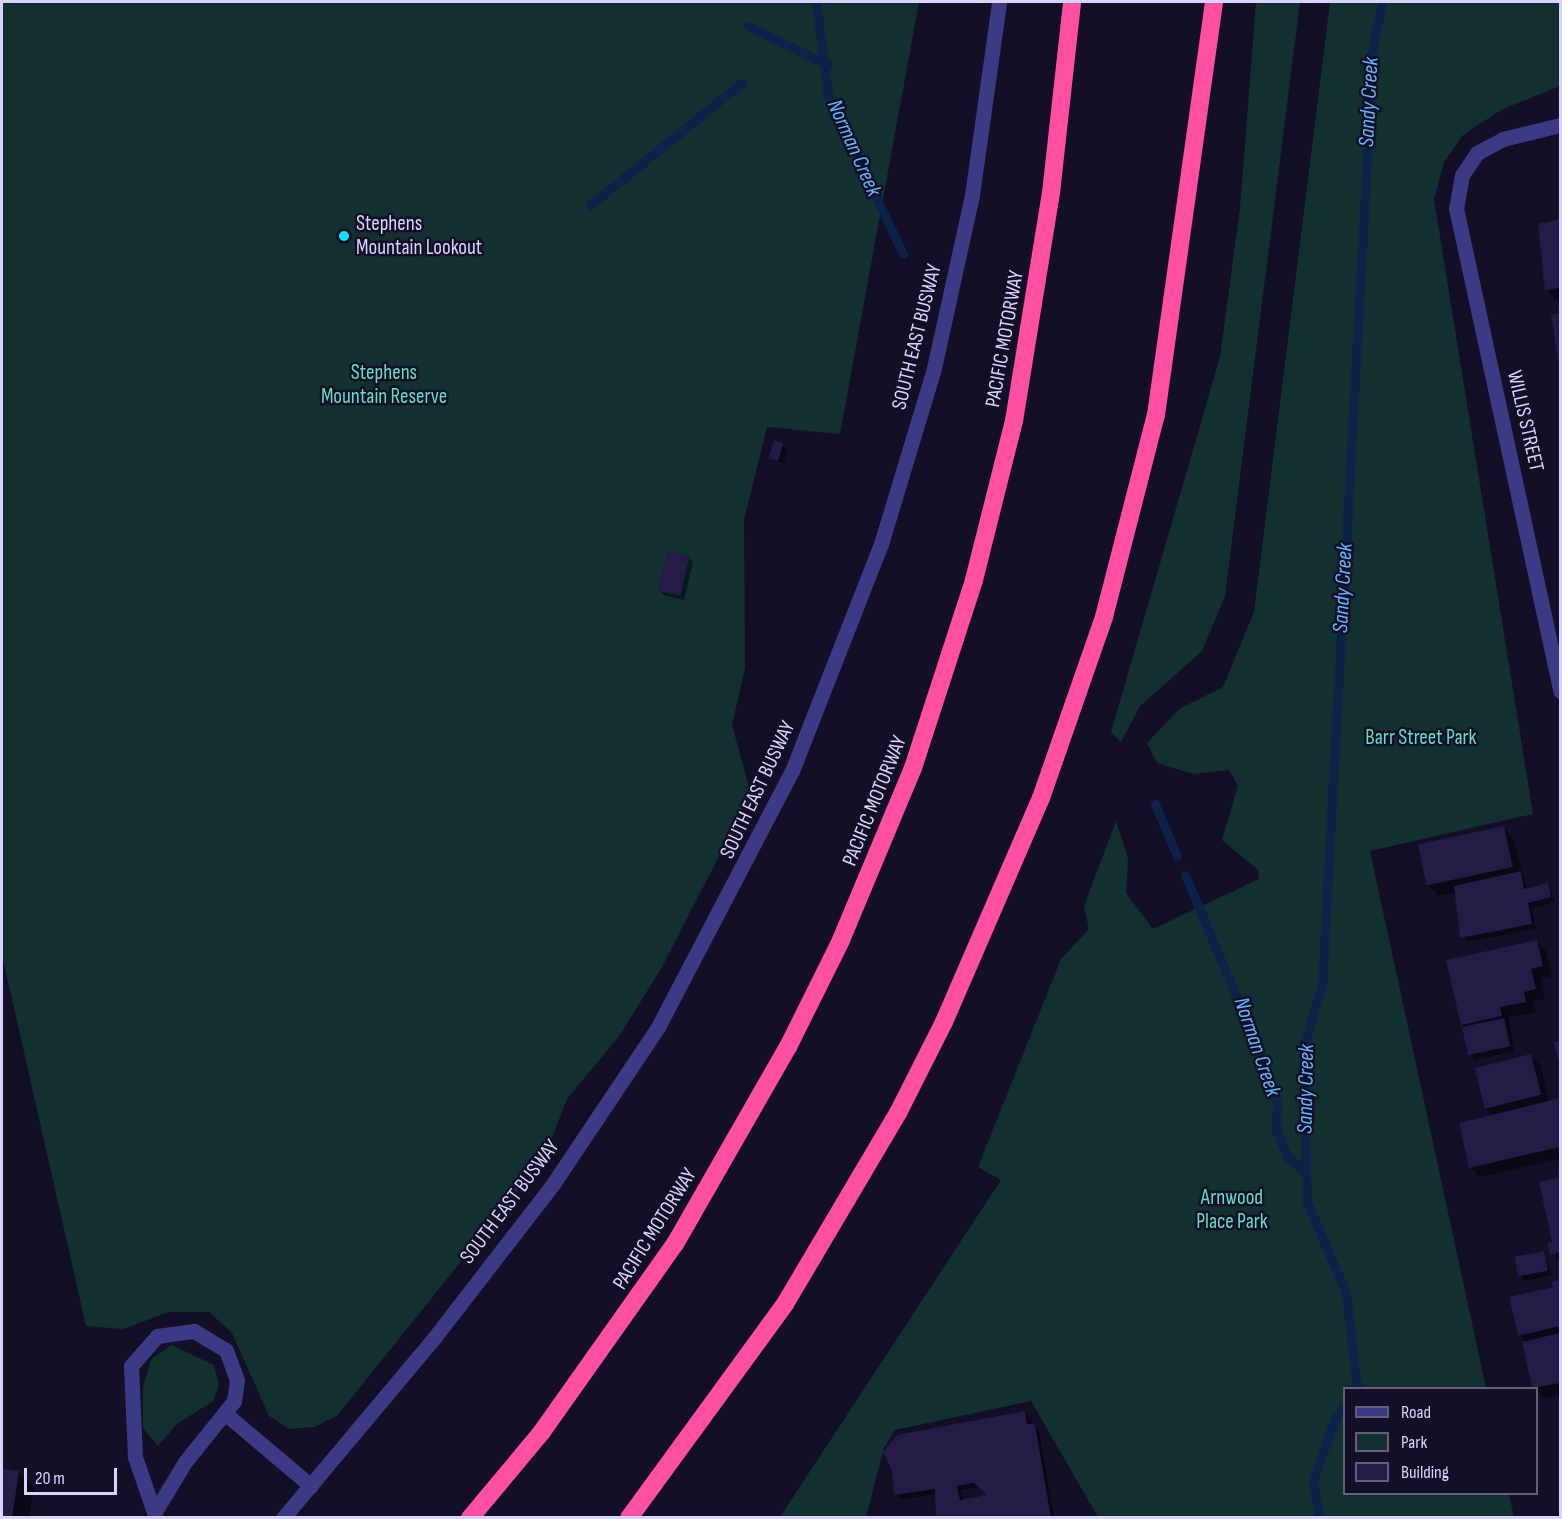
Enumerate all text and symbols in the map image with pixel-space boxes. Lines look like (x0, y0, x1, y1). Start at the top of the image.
water label: Sandy Creek (1353, 57, 1385, 147)
water label: Norman Creek (821, 96, 887, 200)
place label: Stephens Mountain Lookout (356, 211, 482, 261)
marker: Stephens Mountain Lookout (337, 229, 351, 243)
street label: SOUTH EAST BUSWAY (887, 262, 947, 412)
street label: PACIFIC MOTORWAY (981, 269, 1029, 409)
park label: Stephens Mountain Reserve (321, 360, 447, 410)
street label: WILLIS STREET (1501, 368, 1549, 474)
water label: Sandy Creek (1327, 543, 1359, 633)
street label: SOUTH EAST BUSWAY (715, 717, 801, 863)
park label: Barr Street Park (1365, 725, 1477, 751)
street label: PACIFIC MOTORWAY (837, 732, 913, 870)
water label: Norman Creek (1228, 994, 1286, 1100)
water label: Sandy Creek (1292, 1044, 1320, 1134)
street label: SOUTH EAST BUSWAY (455, 1135, 565, 1269)
street label: PACIFIC MOTORWAY (608, 1164, 702, 1294)
park label: Arnwood Place Park (1196, 1185, 1268, 1235)
legend (1343, 1387, 1538, 1495)
text: Road (1401, 1402, 1431, 1423)
text: Park (1401, 1432, 1427, 1453)
scale bar (27, 1456, 120, 1494)
text: Building (1401, 1462, 1449, 1483)
text: 20 m (35, 1468, 65, 1489)

